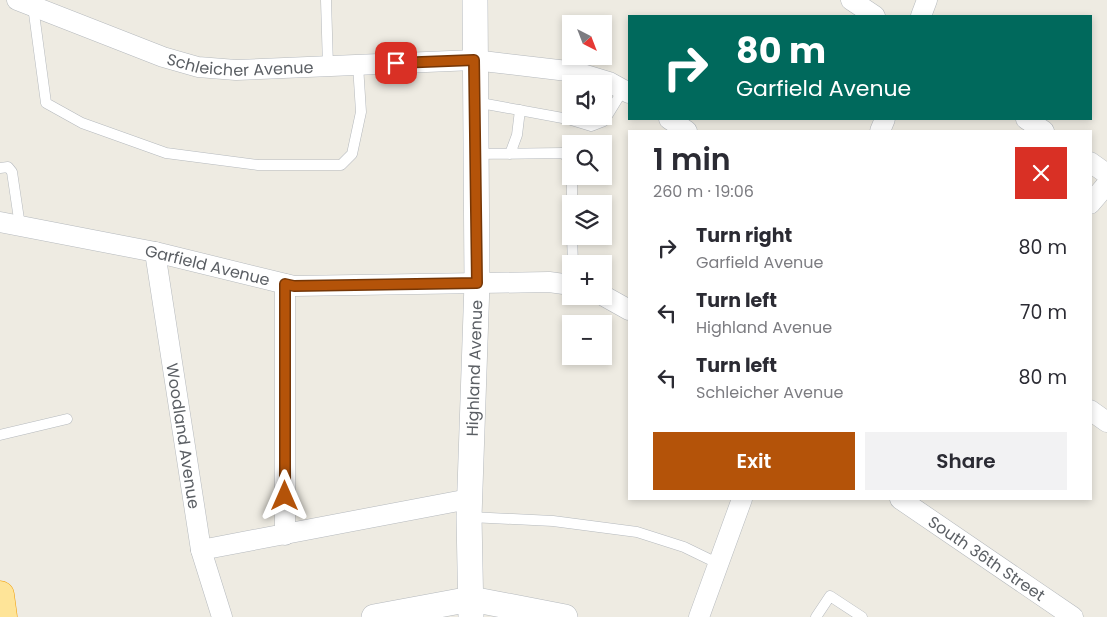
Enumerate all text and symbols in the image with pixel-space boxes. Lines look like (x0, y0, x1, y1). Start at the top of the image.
north arrow (562, 15, 612, 65)
map controls (562, 15, 612, 365)
text: 80 m (736, 26, 826, 75)
icon: right (653, 35, 718, 100)
pin (375, 42, 417, 84)
street label: Schleicher Avenue (164, 47, 314, 82)
icon: arrive (382, 49, 410, 77)
text: Garfield Avenue (736, 73, 911, 104)
button: sound (562, 75, 612, 125)
button: search (562, 135, 612, 185)
text: 1 min (653, 138, 731, 181)
button: close (1015, 147, 1067, 199)
text: 260 m · 19:06 (653, 180, 754, 203)
button: layers (562, 195, 612, 245)
text: Turn right (696, 222, 792, 249)
icon: right (653, 234, 681, 262)
text: 80 m (1018, 234, 1067, 261)
street label: Garfield Avenue (143, 239, 272, 291)
text: Garfield Avenue (696, 251, 823, 274)
button: + (562, 255, 612, 305)
text: Turn left (696, 287, 777, 314)
icon: left (653, 299, 681, 327)
text: 70 m (1020, 299, 1067, 326)
street label: Highland Avenue (460, 300, 488, 437)
button: − (562, 315, 612, 365)
text: Highland Avenue (696, 316, 832, 339)
text: Turn left (696, 352, 777, 379)
street label: Woodland Avenue (161, 361, 206, 510)
icon: left (653, 364, 681, 392)
text: 80 m (1018, 364, 1067, 391)
text: Schleicher Avenue (696, 381, 843, 404)
button: Exit (653, 432, 855, 490)
button: Share (865, 432, 1067, 490)
position arrow (258, 469, 310, 521)
street label: South 36th Street (924, 510, 1050, 606)

